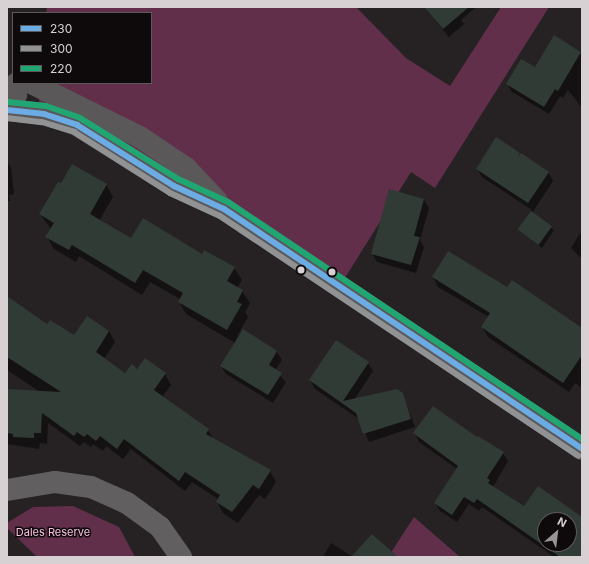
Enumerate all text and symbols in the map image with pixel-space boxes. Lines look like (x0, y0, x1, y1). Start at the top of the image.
legend (12, 12, 152, 84)
text: 230 (50, 21, 72, 36)
text: 300 (50, 41, 73, 56)
text: 220 (50, 61, 72, 76)
unlabelled marker (296, 265, 306, 275)
unlabelled marker (327, 267, 337, 277)
north arrow (537, 512, 577, 552)
text: N (555, 514, 569, 530)
park label: Dales Reserve (16, 525, 90, 539)

